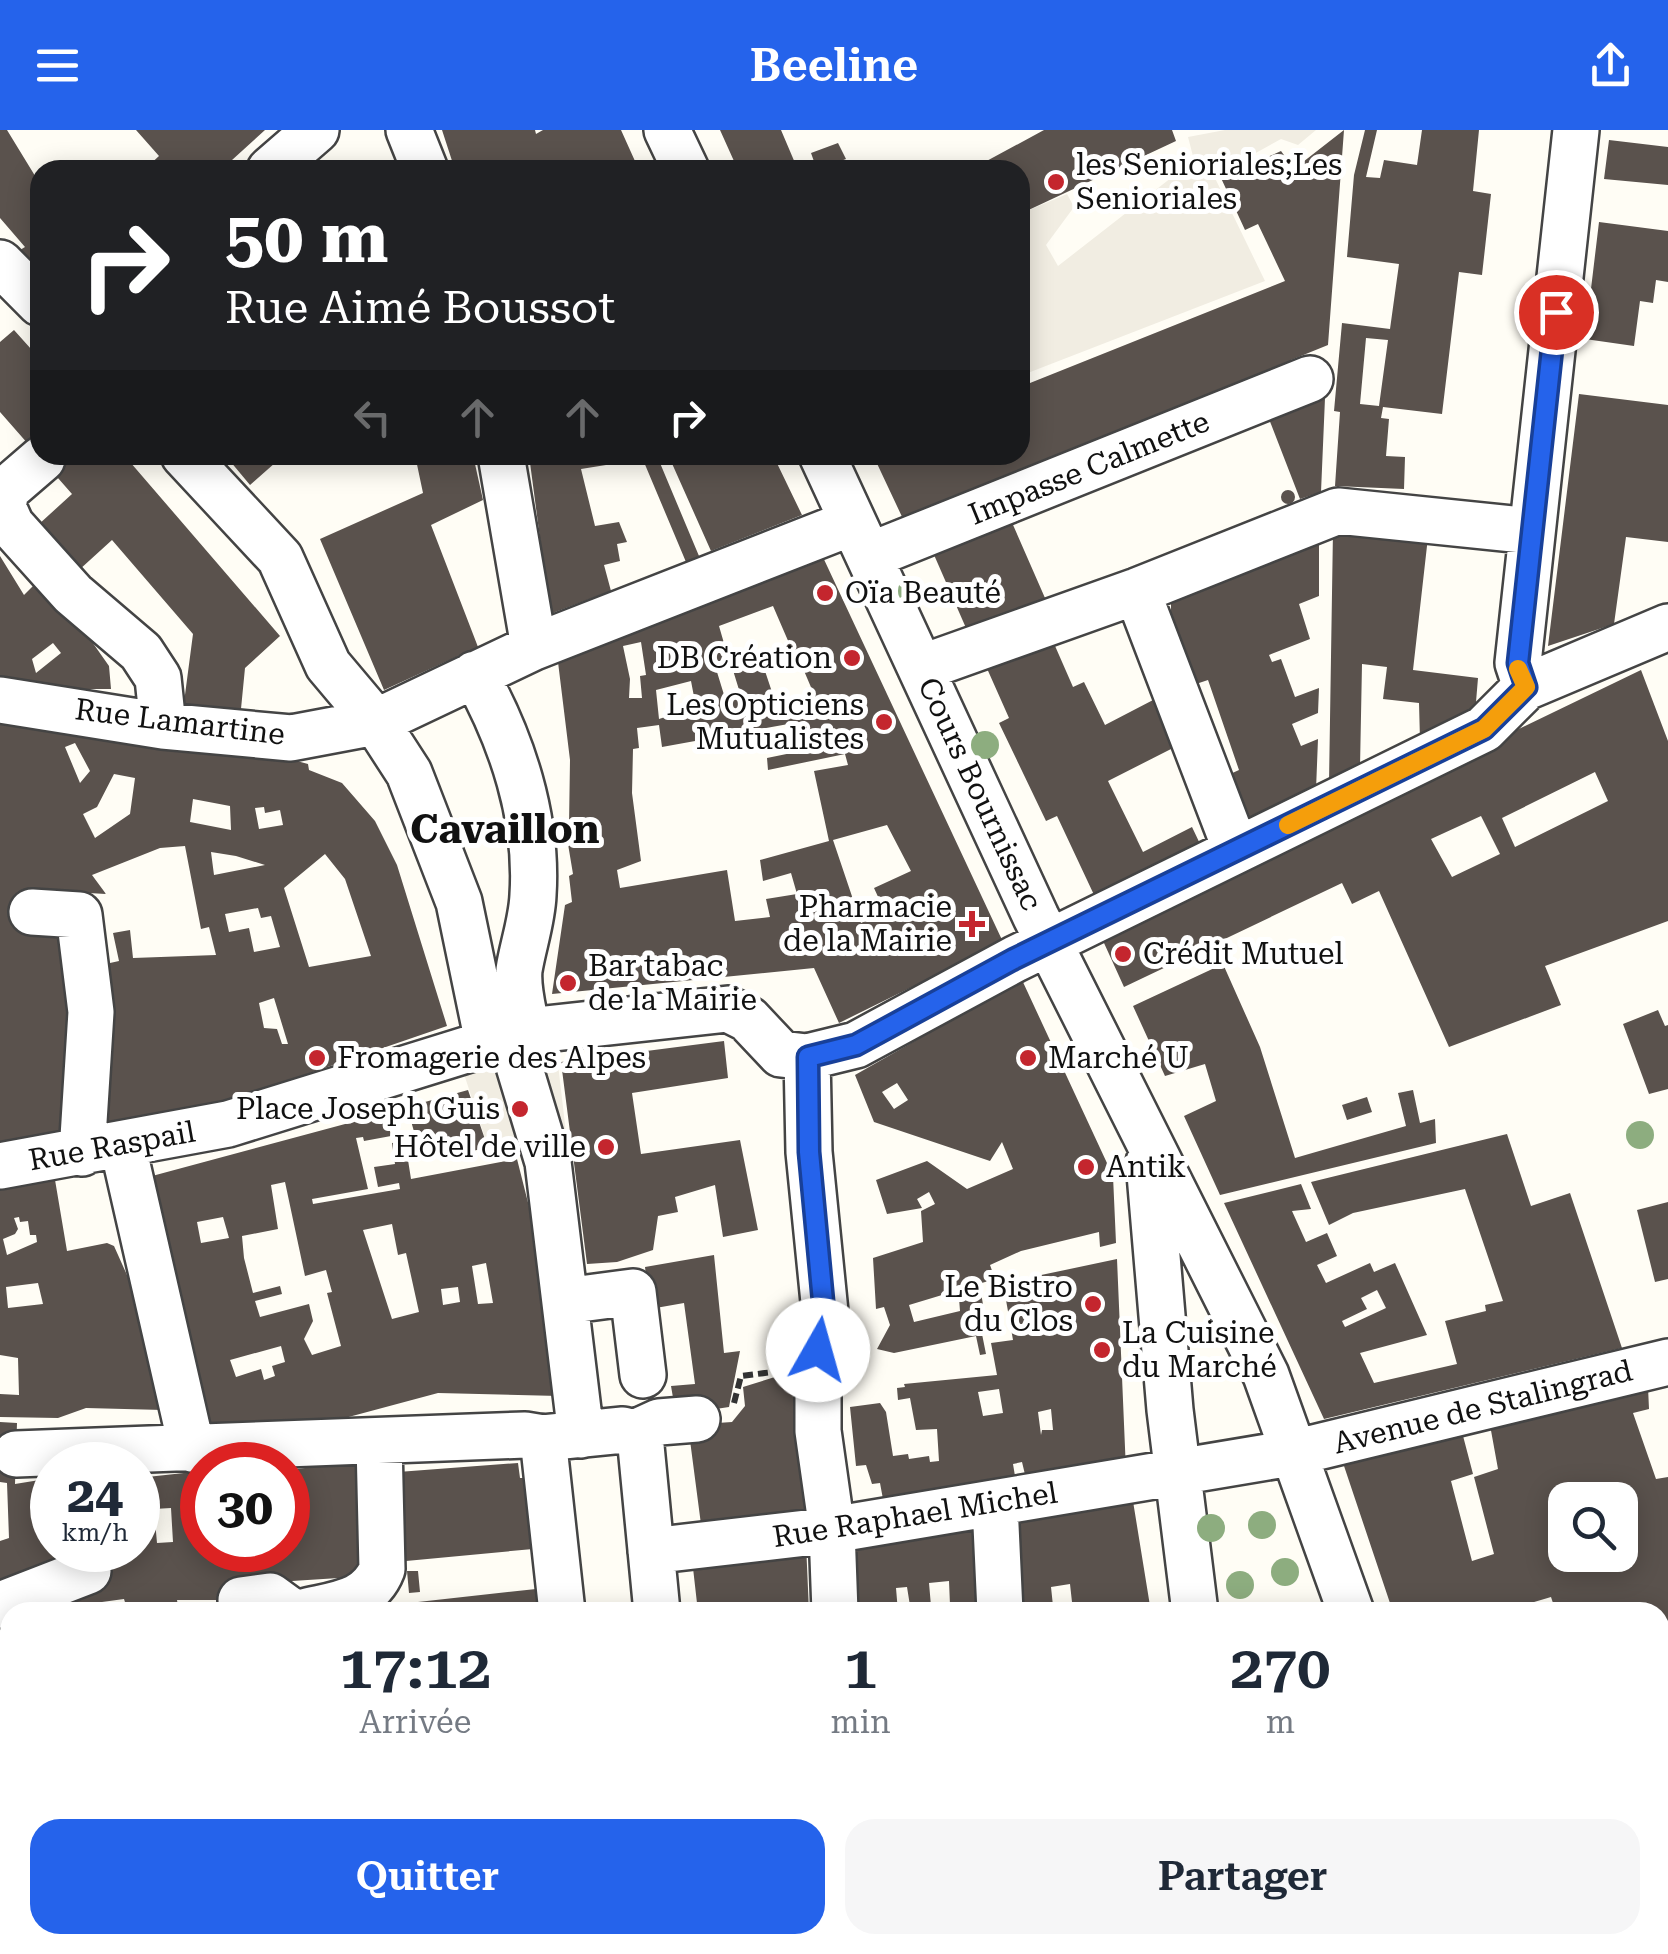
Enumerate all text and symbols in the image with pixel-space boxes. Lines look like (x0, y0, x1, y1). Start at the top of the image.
icon: menu (30, 38, 85, 93)
icon: share (1583, 38, 1638, 93)
text: Beeline (750, 39, 918, 92)
place label: les Senioriales;Les Senioriales (1076, 147, 1342, 216)
marker: les Senioriales;Les Senioriales (1045, 171, 1067, 193)
text: 50 m (225, 197, 389, 279)
icon: right (60, 200, 190, 330)
pin (1514, 270, 1599, 355)
text: Rue Aimé Boussot (225, 281, 615, 334)
icon: arrive (1529, 285, 1584, 340)
icon: left (345, 390, 400, 445)
icon: ahead (450, 390, 505, 445)
icon: ahead (555, 390, 610, 445)
icon: right (660, 390, 715, 445)
street label: Impasse Calmette (963, 403, 1214, 532)
place label: Oïa Beauté (845, 575, 1001, 610)
marker: Oïa Beauté (814, 582, 836, 604)
place label: DB Création (657, 640, 832, 675)
marker: DB Création (841, 647, 863, 669)
street label: Cours Bournissac (911, 672, 1050, 916)
place label: Les Opticiens Mutualistes (666, 687, 864, 756)
street label: Rue Lamartine (73, 691, 287, 752)
marker: Les Opticiens Mutualistes (873, 711, 895, 733)
district label: Cavaillon (410, 806, 600, 853)
place label: Pharmacie de la Mairie (783, 889, 952, 958)
marker: Pharmacie de la Mairie (961, 913, 983, 935)
place label: Crédit Mutuel (1143, 936, 1343, 971)
marker: Crédit Mutuel (1112, 943, 1134, 965)
place label: Bar tabac de la Mairie (588, 948, 757, 1017)
marker: Bar tabac de la Mairie (557, 972, 579, 994)
place label: Fromagerie des Alpes (337, 1040, 646, 1075)
place label: Marché U (1048, 1040, 1189, 1075)
marker: Fromagerie des Alpes (306, 1047, 328, 1069)
marker: Marché U (1017, 1047, 1039, 1069)
place label: Place Joseph Guis (236, 1091, 500, 1126)
marker: Place Joseph Guis (509, 1098, 531, 1120)
street label: Rue Raspail (26, 1114, 198, 1177)
place label: Hôtel de ville (394, 1129, 586, 1164)
marker: Hôtel de ville (595, 1136, 617, 1158)
place label: Antik (1106, 1149, 1186, 1184)
marker: Antik (1075, 1156, 1097, 1178)
place label: Le Bistro du Clos (945, 1269, 1073, 1338)
marker: Le Bistro du Clos (1082, 1293, 1104, 1315)
position arrow (766, 1298, 870, 1402)
place label: La Cuisine du Marché (1122, 1315, 1277, 1384)
marker: La Cuisine du Marché (1091, 1339, 1113, 1361)
street label: Avenue de Stalingrad (1330, 1352, 1636, 1461)
speed limit sign: 30 (180, 1442, 310, 1572)
text: 24 (67, 1466, 123, 1524)
street label: Rue Raphael Michel (770, 1475, 1060, 1554)
map controls (1548, 1482, 1638, 1572)
button: search (1548, 1482, 1638, 1572)
text: km/h (62, 1518, 128, 1547)
text: 17:12 (339, 1632, 491, 1703)
text: 1 (844, 1632, 877, 1703)
text: 270 (1230, 1632, 1331, 1703)
text: Arrivée (359, 1703, 471, 1741)
text: min (831, 1703, 891, 1741)
text: m (1266, 1703, 1295, 1741)
button: Quitter (30, 1819, 825, 1934)
button: Partager (845, 1819, 1640, 1934)

